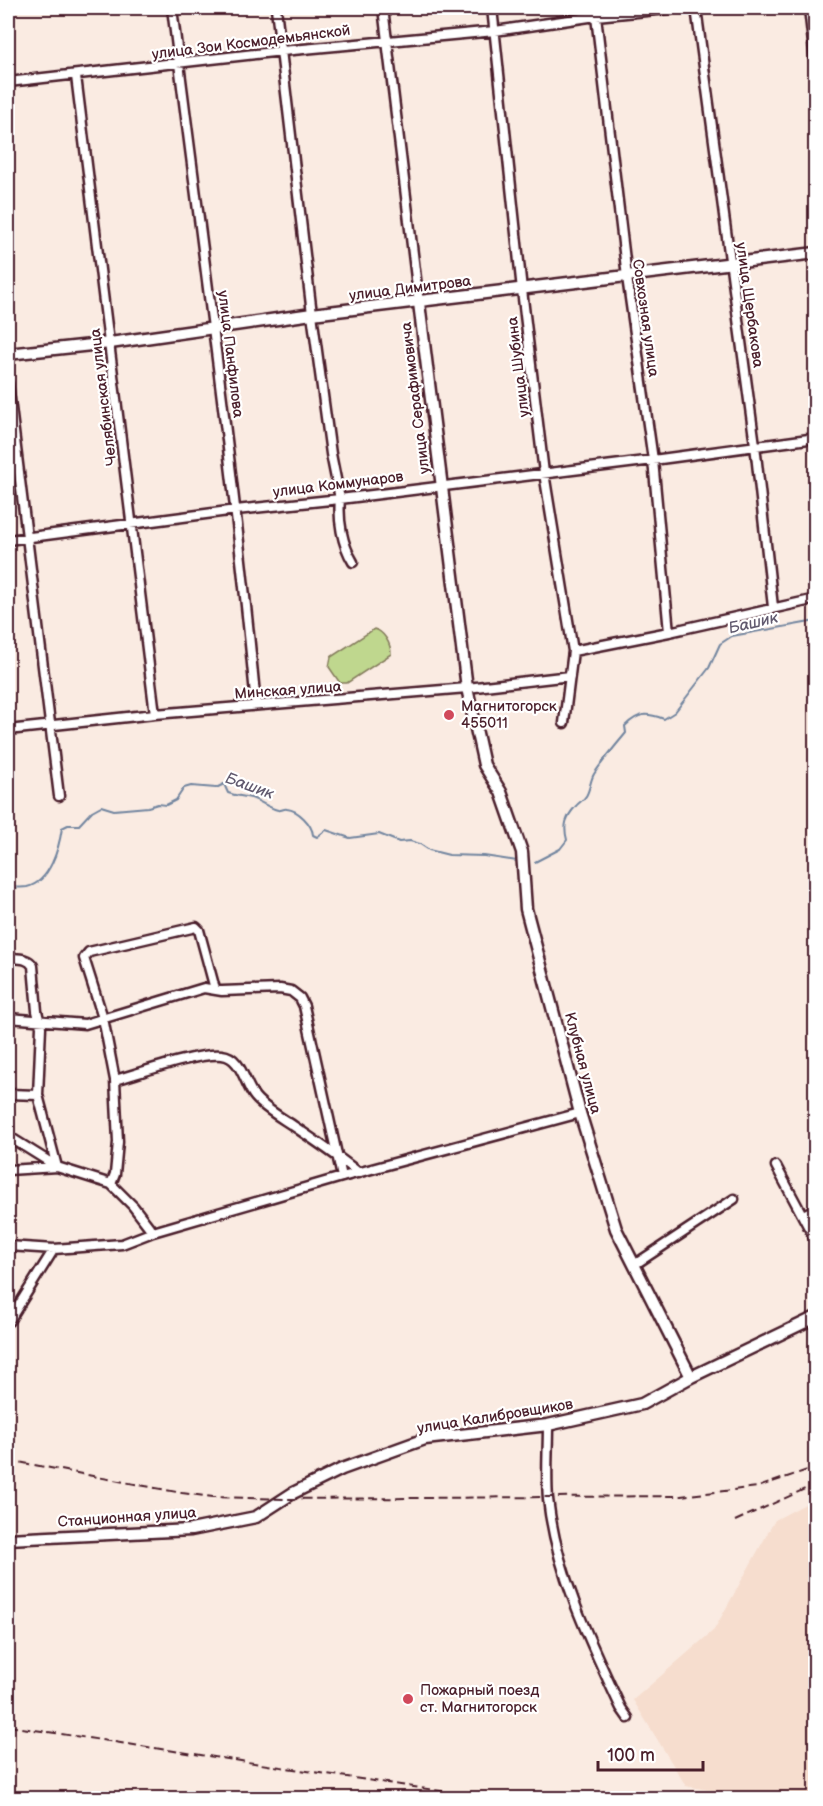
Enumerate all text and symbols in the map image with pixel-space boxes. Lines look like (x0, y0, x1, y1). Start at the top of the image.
street label: улица Зои Космодемьянской (151, 21, 351, 64)
street label: улица Щербакова (731, 241, 768, 369)
street label: Совхозная улица (628, 258, 663, 378)
street label: улица Димитрова (348, 272, 472, 305)
street label: улица Панфилова (213, 289, 248, 419)
street label: улица Шубина (503, 316, 534, 418)
street label: улица Серафимовича (397, 321, 434, 475)
street label: Челябинская улица (86, 327, 121, 467)
street label: улица Коммунаров (272, 467, 404, 502)
water label: Башик (727, 608, 780, 638)
street label: Минская улица (234, 677, 342, 704)
place label: Магнитогорск 455011 (461, 697, 557, 733)
marker: Магнитогорск 455011 (442, 708, 456, 722)
water label: Башик (223, 769, 277, 804)
street label: Клубная улица (560, 1010, 605, 1116)
street label: улица Калибровщиков (416, 1395, 574, 1438)
street label: Станционная улица (57, 1503, 197, 1532)
place label: Пожарный поезд ст. Магнитогорск (420, 1681, 539, 1717)
marker: Пожарный поезд ст. Магнитогорск (401, 1692, 415, 1706)
scale bar (598, 1734, 703, 1772)
text: 100 m (607, 1745, 655, 1766)

